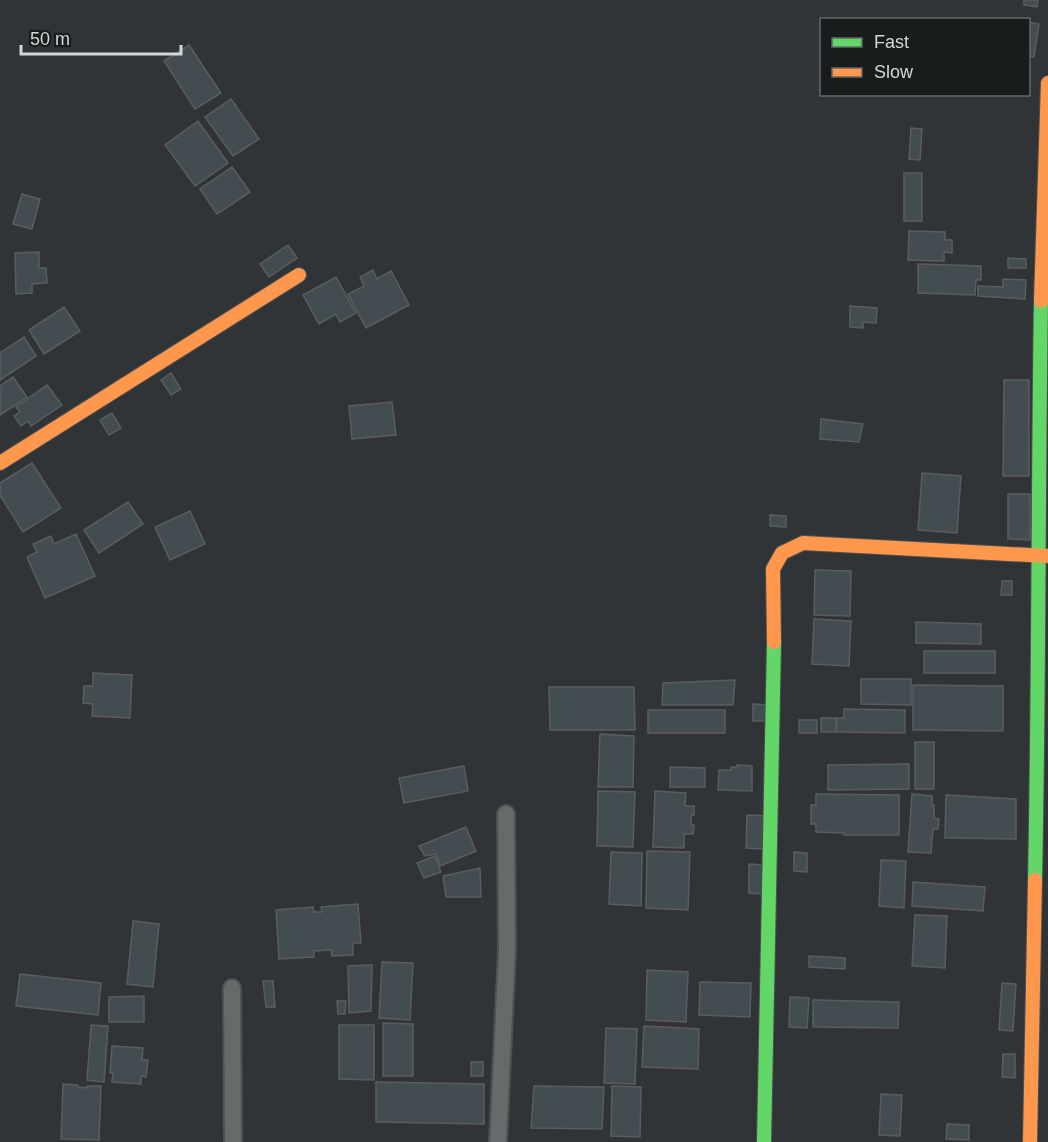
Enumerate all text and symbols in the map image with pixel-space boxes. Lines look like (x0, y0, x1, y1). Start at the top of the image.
scale bar (21, 18, 182, 56)
legend (820, 18, 1030, 96)
text: 50 m (30, 29, 70, 49)
text: Fast (874, 32, 909, 52)
text: Slow (874, 62, 914, 82)

